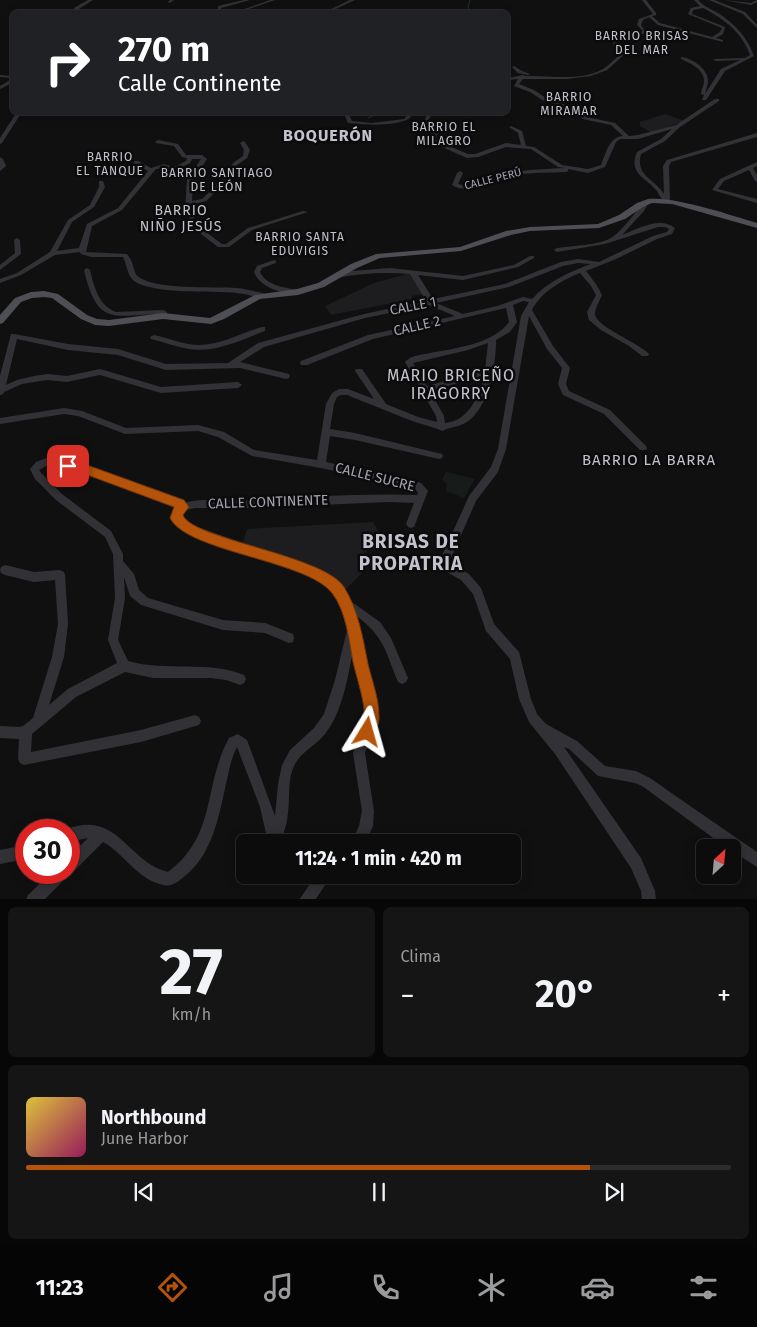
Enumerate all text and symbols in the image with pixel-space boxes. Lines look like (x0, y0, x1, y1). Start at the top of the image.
text: 270 m (118, 28, 210, 70)
district label: BARRIO BRISAS DEL MAR (595, 29, 689, 57)
icon: right (35, 30, 100, 95)
text: Calle Continente (118, 70, 282, 97)
district label: BARRIO MIRAMAR (540, 90, 598, 118)
district label: BARRIO EL MILAGRO (411, 120, 477, 148)
district label: BOQUERÓN (283, 125, 373, 145)
district label: BARRIO EL TANQUE (76, 150, 144, 178)
street label: CALLE PERÚ (463, 165, 523, 192)
district label: BARRIO SANTIAGO DE LEÓN (161, 166, 273, 194)
district label: BARRIO NIÑO JESÚS (140, 202, 222, 235)
district label: BARRIO SANTA EDUVIGIS (255, 230, 345, 258)
street label: CALLE 1 (388, 293, 438, 319)
street label: CALLE 2 (392, 312, 442, 340)
district label: MARIO BRICEÑO IRAGORRY (387, 366, 515, 403)
pin (47, 445, 89, 487)
district label: BARRIO LA BARRA (582, 451, 716, 469)
icon: arrive (54, 452, 82, 480)
street label: CALLE SUCRE (333, 459, 417, 495)
street label: CALLE CONTINENTE (207, 491, 329, 513)
district label: BRISAS DE PROPATRIA (359, 530, 463, 575)
position arrow (340, 705, 392, 757)
speed limit sign: 30 (15, 819, 80, 884)
north arrow (696, 839, 741, 884)
map controls (696, 839, 741, 884)
text: 11:24 · 1 min · 420 m (295, 847, 462, 870)
text: 27 (160, 933, 223, 1011)
text: Clima (401, 947, 441, 966)
text: 20° (535, 971, 597, 1017)
text: − (401, 979, 415, 1012)
text: + (717, 979, 731, 1012)
text: km/h (171, 1005, 211, 1024)
text: Northbound (101, 1106, 206, 1129)
text: June Harbor (101, 1129, 188, 1148)
icon: previous (130, 1178, 158, 1206)
icon: pause (365, 1178, 393, 1206)
icon: next (600, 1178, 628, 1206)
icon: directions (155, 1270, 190, 1305)
icon: music (261, 1270, 296, 1305)
icon: phone (368, 1270, 403, 1305)
icon: climate (474, 1270, 509, 1305)
icon: car (580, 1270, 615, 1305)
icon: filters (686, 1270, 721, 1305)
text: 11:23 (36, 1274, 84, 1301)

